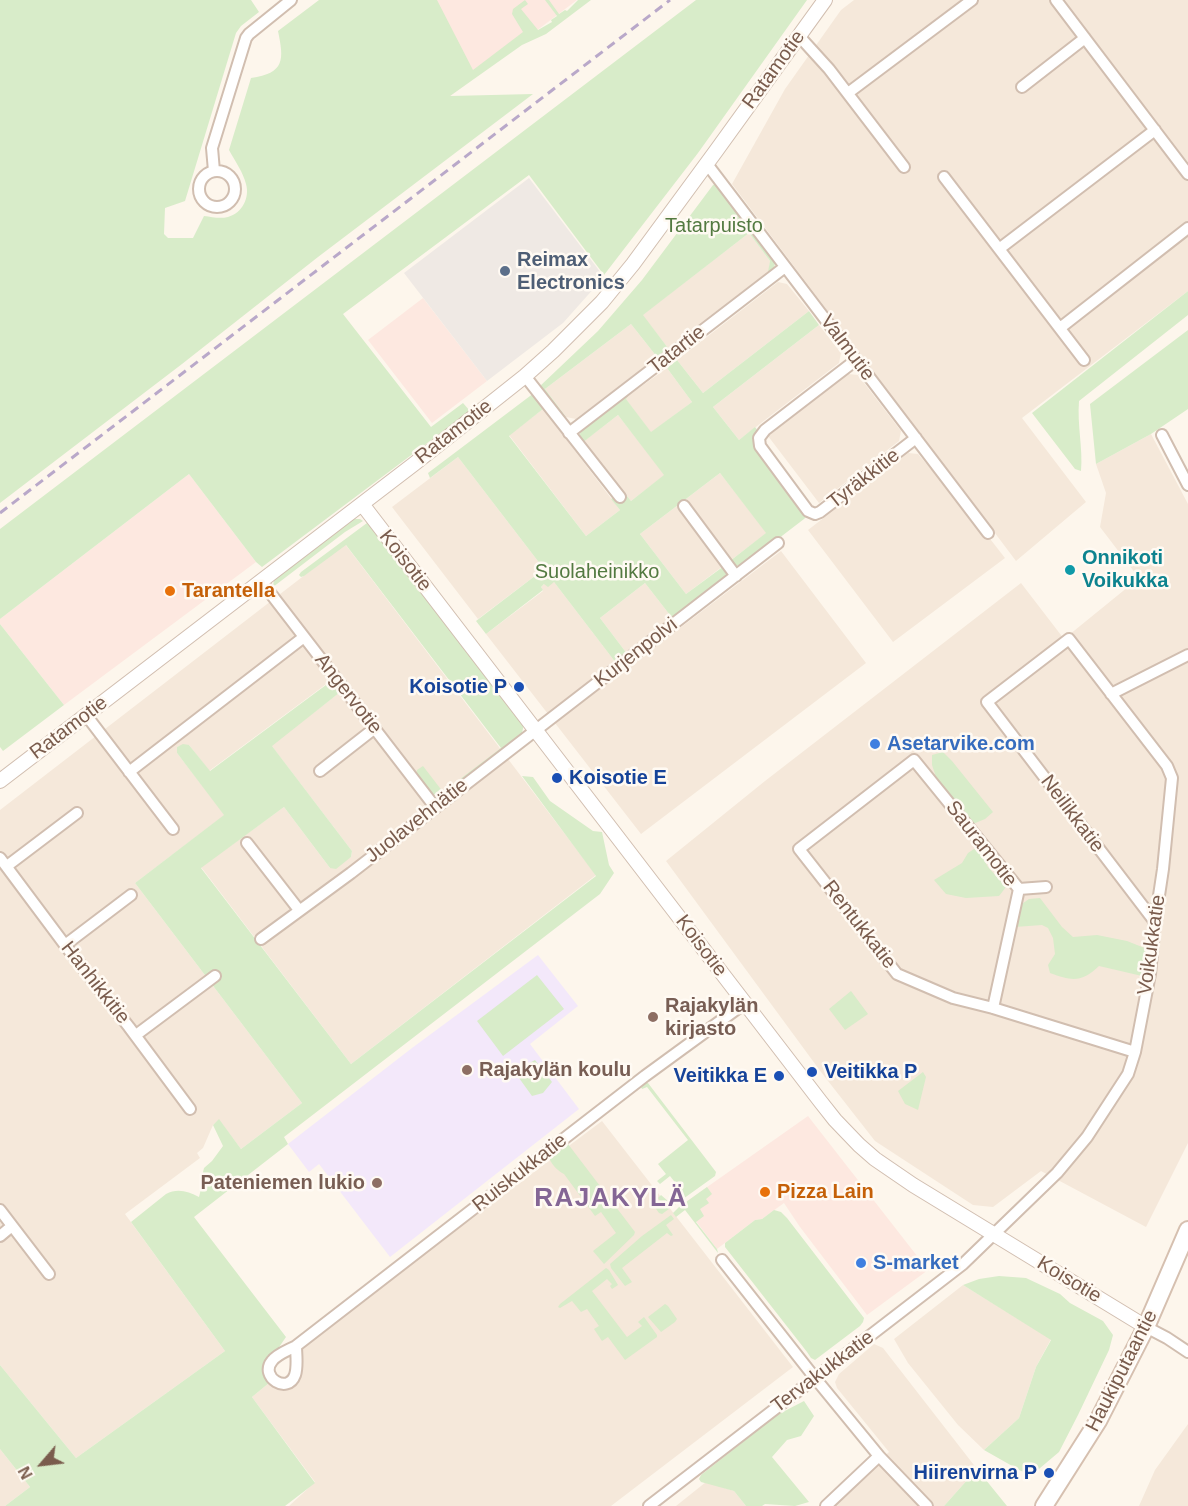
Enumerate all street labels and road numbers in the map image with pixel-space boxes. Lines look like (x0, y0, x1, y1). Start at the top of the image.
street label: Ratamotie (738, 26, 810, 114)
street label: Valmutie (814, 310, 880, 386)
street label: Tatartie (644, 320, 710, 380)
street label: Ratamotie (411, 394, 497, 470)
street label: Tyräkkitie (823, 444, 905, 514)
street label: Koisotie (374, 526, 436, 596)
street label: Kurjenpolvi (590, 613, 682, 693)
street label: Angervotie (309, 649, 387, 739)
street label: Ratamotie (25, 691, 113, 765)
street label: Neilikkatie (1035, 770, 1109, 858)
street label: Juolavehnätie (361, 774, 473, 868)
street label: Sauramotie (940, 796, 1022, 892)
street label: Rentukkatie (817, 876, 901, 974)
street label: Voikukkatie (1133, 893, 1171, 997)
street label: Koisotie (670, 910, 732, 982)
street label: Hanhikkitie (55, 937, 135, 1029)
street label: Ruiskukkatie (468, 1129, 572, 1217)
street label: Koisotie (1032, 1251, 1106, 1309)
street label: Haukiputaantie (1081, 1306, 1163, 1436)
street label: Tervakukkatie (767, 1326, 879, 1418)

